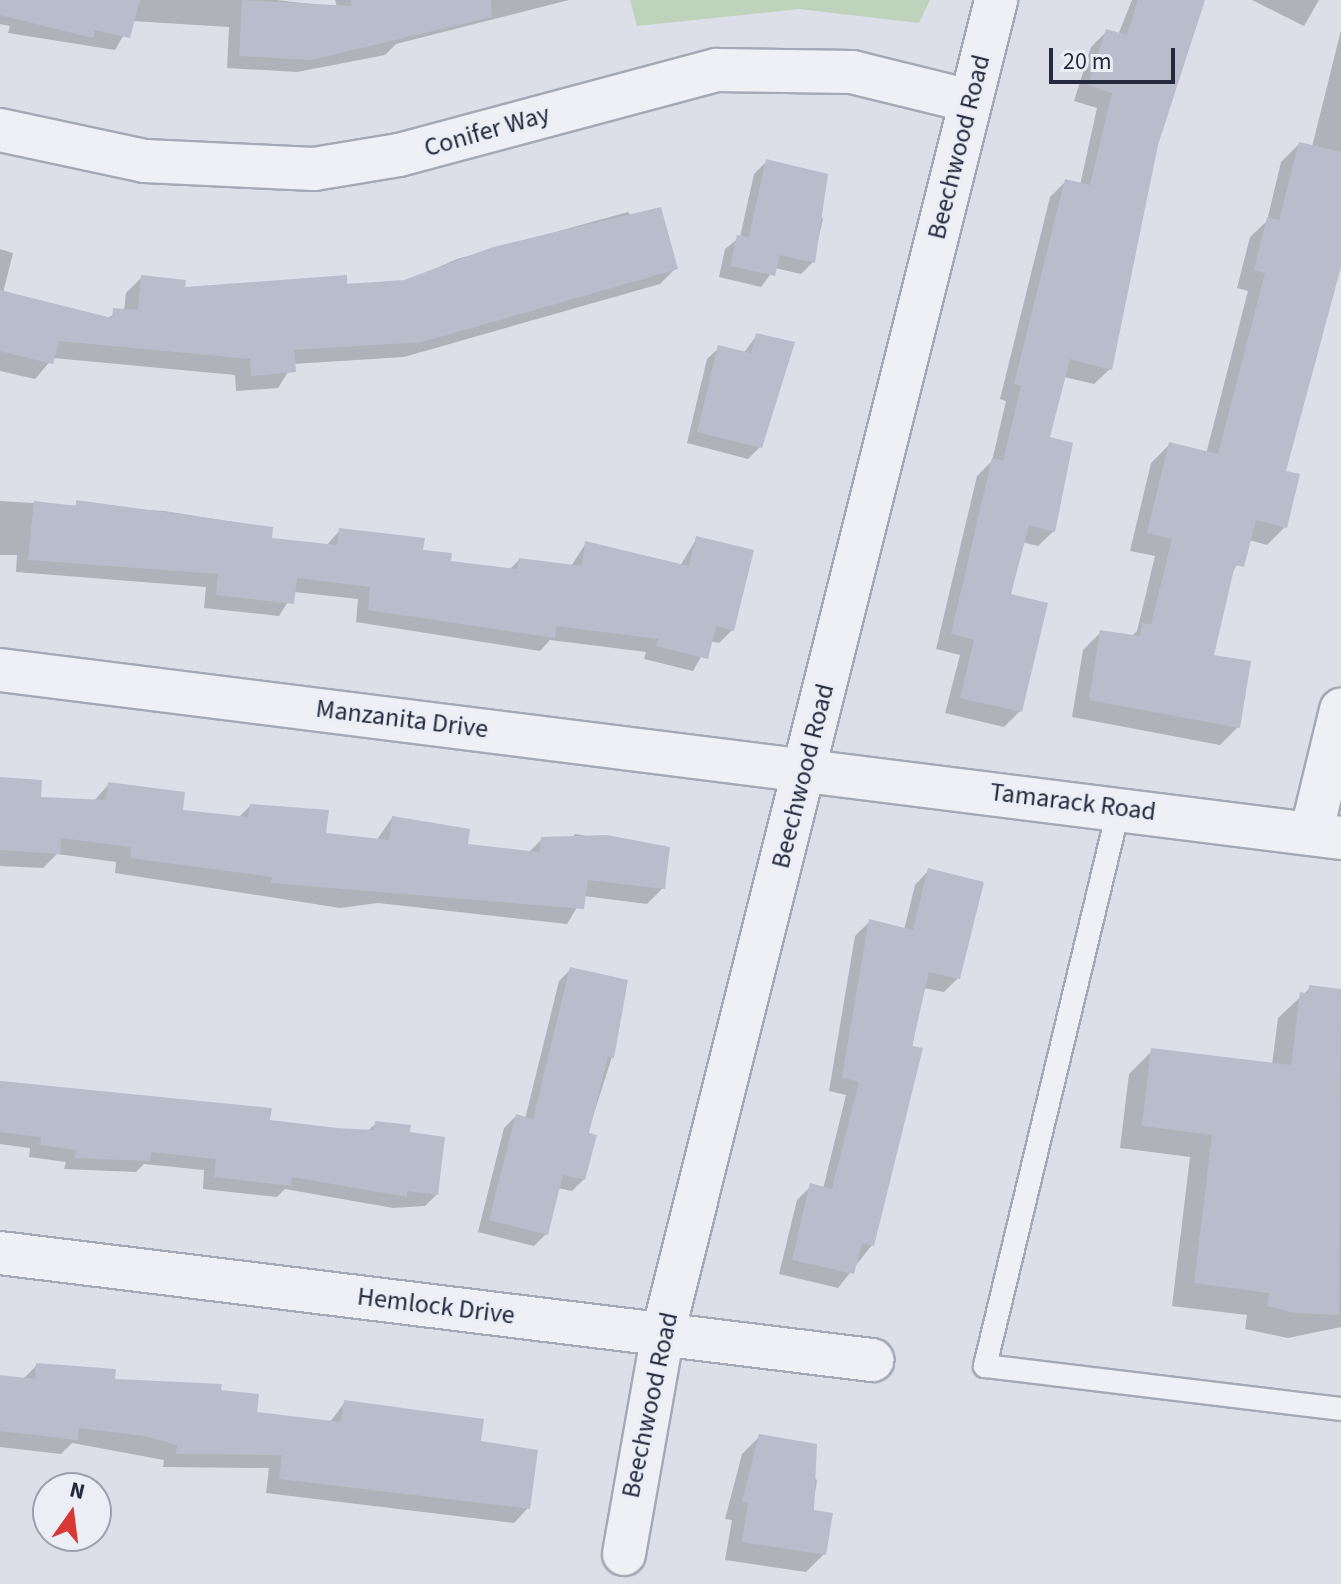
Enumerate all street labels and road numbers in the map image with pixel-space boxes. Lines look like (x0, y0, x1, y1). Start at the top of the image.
street label: Beechwood Road (921, 51, 997, 243)
street label: Conifer Way (421, 98, 553, 164)
street label: Beechwood Road (765, 680, 841, 872)
street label: Manzanita Drive (314, 693, 490, 745)
street label: Tamarack Road (988, 776, 1158, 828)
street label: Hemlock Drive (355, 1281, 517, 1331)
street label: Beechwood Road (615, 1309, 685, 1501)

